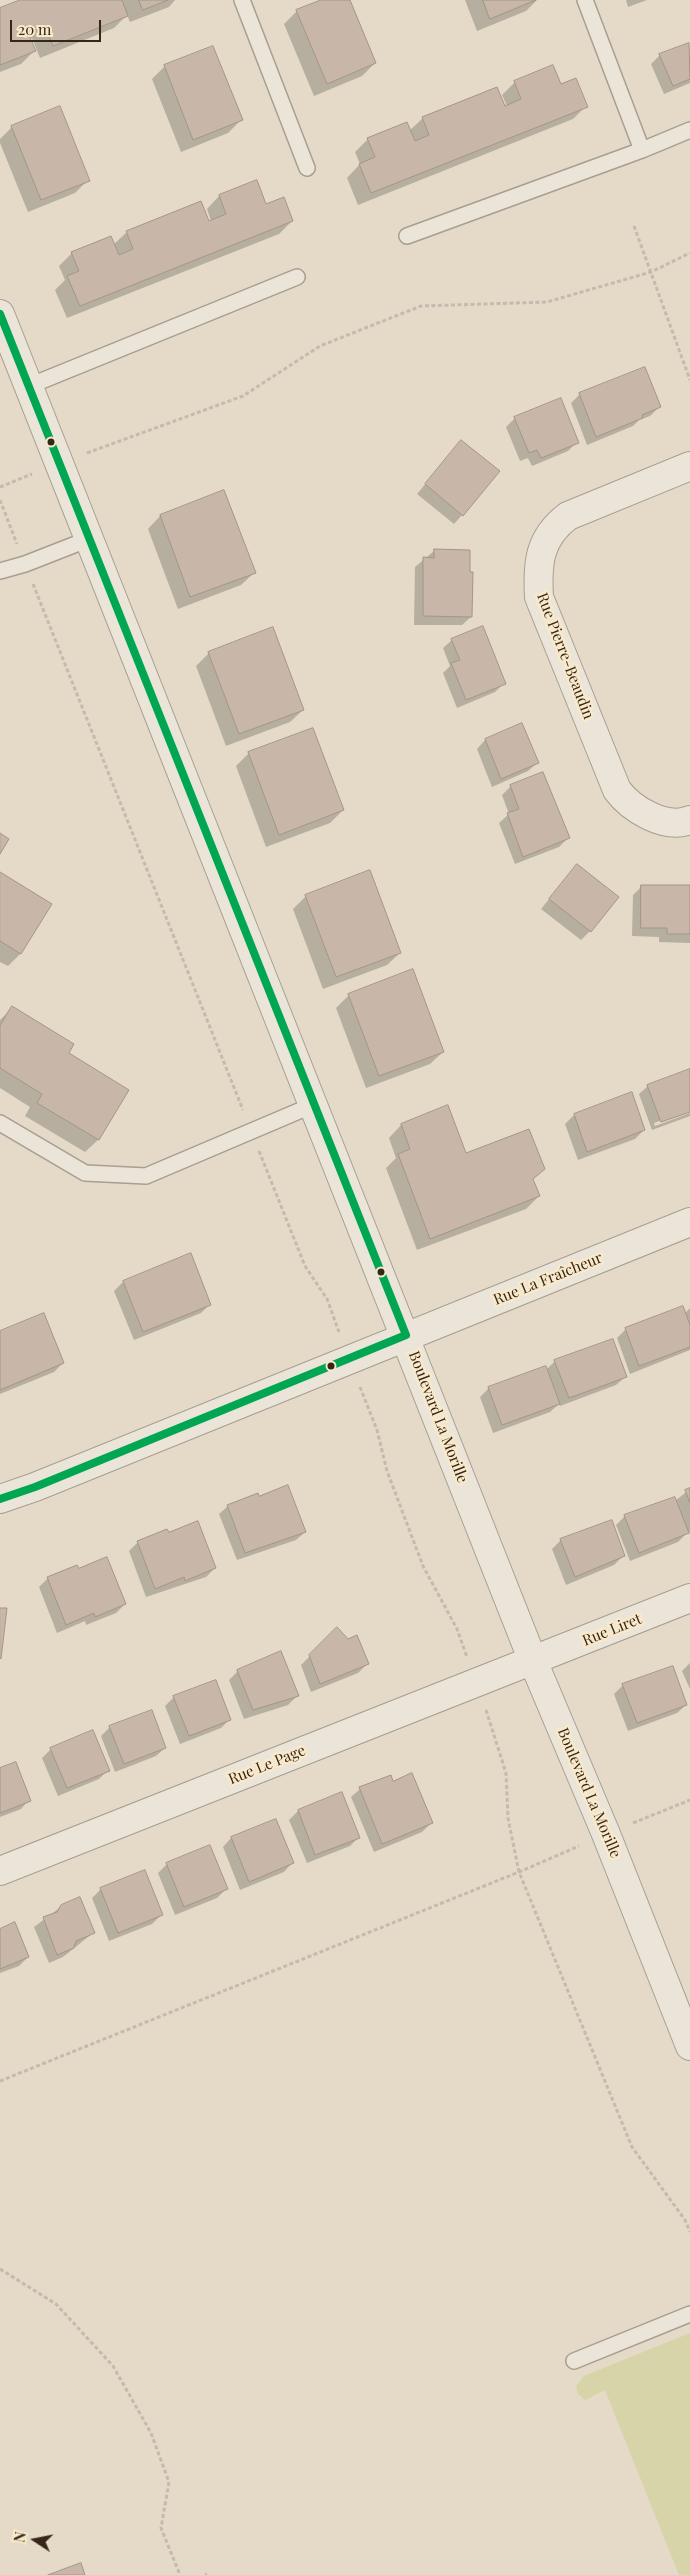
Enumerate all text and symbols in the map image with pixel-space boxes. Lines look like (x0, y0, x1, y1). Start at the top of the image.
scale bar (12, 10, 104, 42)
text: 20 m (18, 19, 51, 39)
unlabelled marker (46, 437, 56, 447)
street label: Rue Pierre-Beaudin (533, 590, 597, 722)
street label: Rue La Fraîcheur (491, 1249, 605, 1309)
unlabelled marker (376, 1267, 386, 1277)
street label: Boulevard La Morille (405, 1349, 471, 1485)
unlabelled marker (326, 1361, 336, 1371)
street label: Rue Liret (580, 1610, 644, 1650)
street label: Boulevard La Morille (553, 1725, 625, 1861)
street label: Rue Le Page (226, 1741, 308, 1789)
north arrow (10, 2515, 60, 2565)
text: N (9, 2530, 30, 2544)

